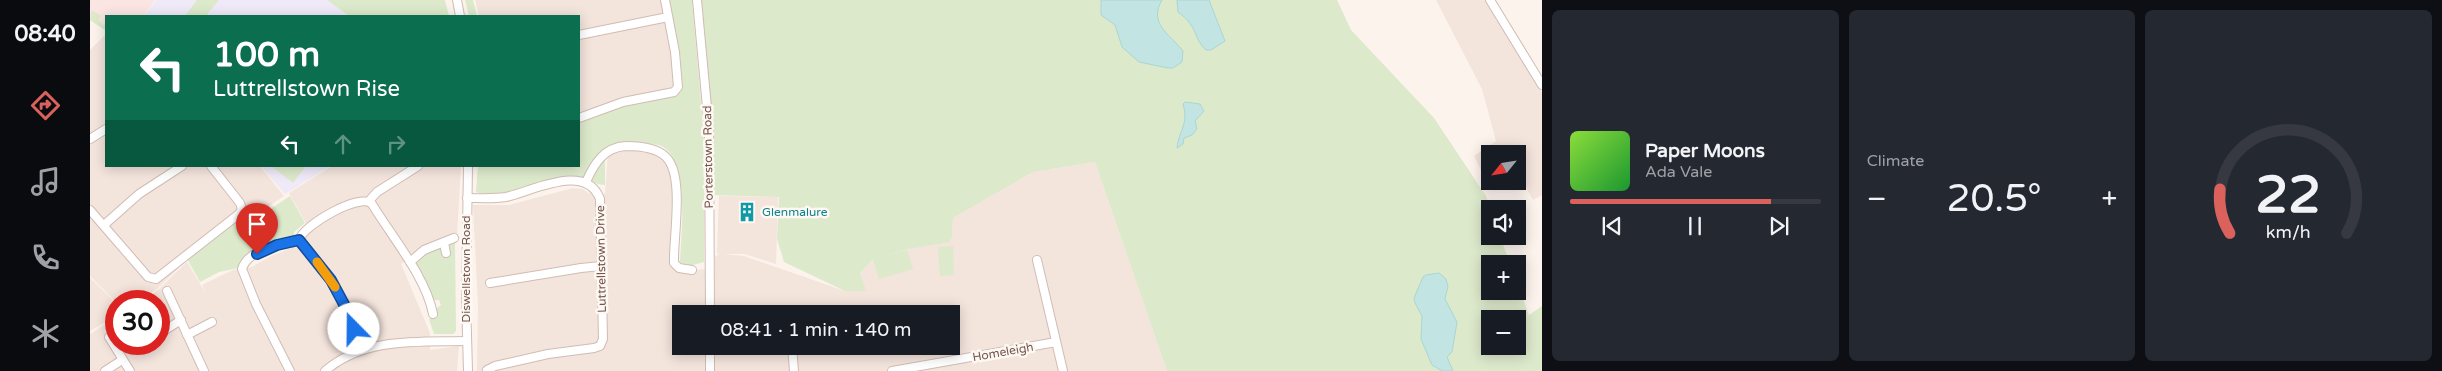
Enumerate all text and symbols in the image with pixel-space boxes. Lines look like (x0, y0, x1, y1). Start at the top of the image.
text: 08:40 (15, 21, 75, 47)
text: 100 m (213, 34, 320, 76)
icon: left (130, 35, 195, 100)
text: Luttrellstown Rise (213, 76, 400, 102)
icon: directions (28, 88, 63, 123)
street label: Porterstown Road (700, 105, 716, 209)
icon: left (276, 130, 304, 158)
icon: ahead (329, 130, 357, 158)
icon: right (382, 130, 410, 158)
text: Paper Moons (1645, 140, 1765, 162)
north arrow (1481, 145, 1526, 190)
map controls (1481, 145, 1526, 355)
text: Climate (1867, 151, 1924, 171)
text: Ada Vale (1645, 162, 1712, 182)
icon: music (28, 164, 63, 199)
text: 22 (2256, 164, 2321, 227)
text: 20.5° (1947, 176, 2042, 222)
text: − (1867, 182, 1887, 216)
text: + (2102, 182, 2117, 216)
button: sound (1481, 200, 1526, 245)
building icon: Glenmalure (736, 201, 758, 223)
pin (236, 203, 278, 254)
street label: Luttrellstown Drive (593, 205, 609, 313)
place label: Glenmalure (762, 205, 828, 219)
icon: arrive (243, 210, 271, 238)
icon: previous (1598, 212, 1626, 240)
icon: pause (1681, 212, 1709, 240)
icon: next (1765, 212, 1793, 240)
street label: Diswellstown Road (459, 215, 473, 323)
text: km/h (2266, 222, 2311, 243)
icon: phone (28, 240, 63, 275)
button: + (1481, 255, 1526, 300)
speed limit sign: 30 (105, 290, 170, 355)
position arrow (327, 302, 379, 354)
button: − (1481, 310, 1526, 355)
icon: climate (28, 316, 63, 351)
text: 08:41 · 1 min · 140 m (720, 319, 912, 341)
street label: Homeleigh (971, 340, 1035, 364)

